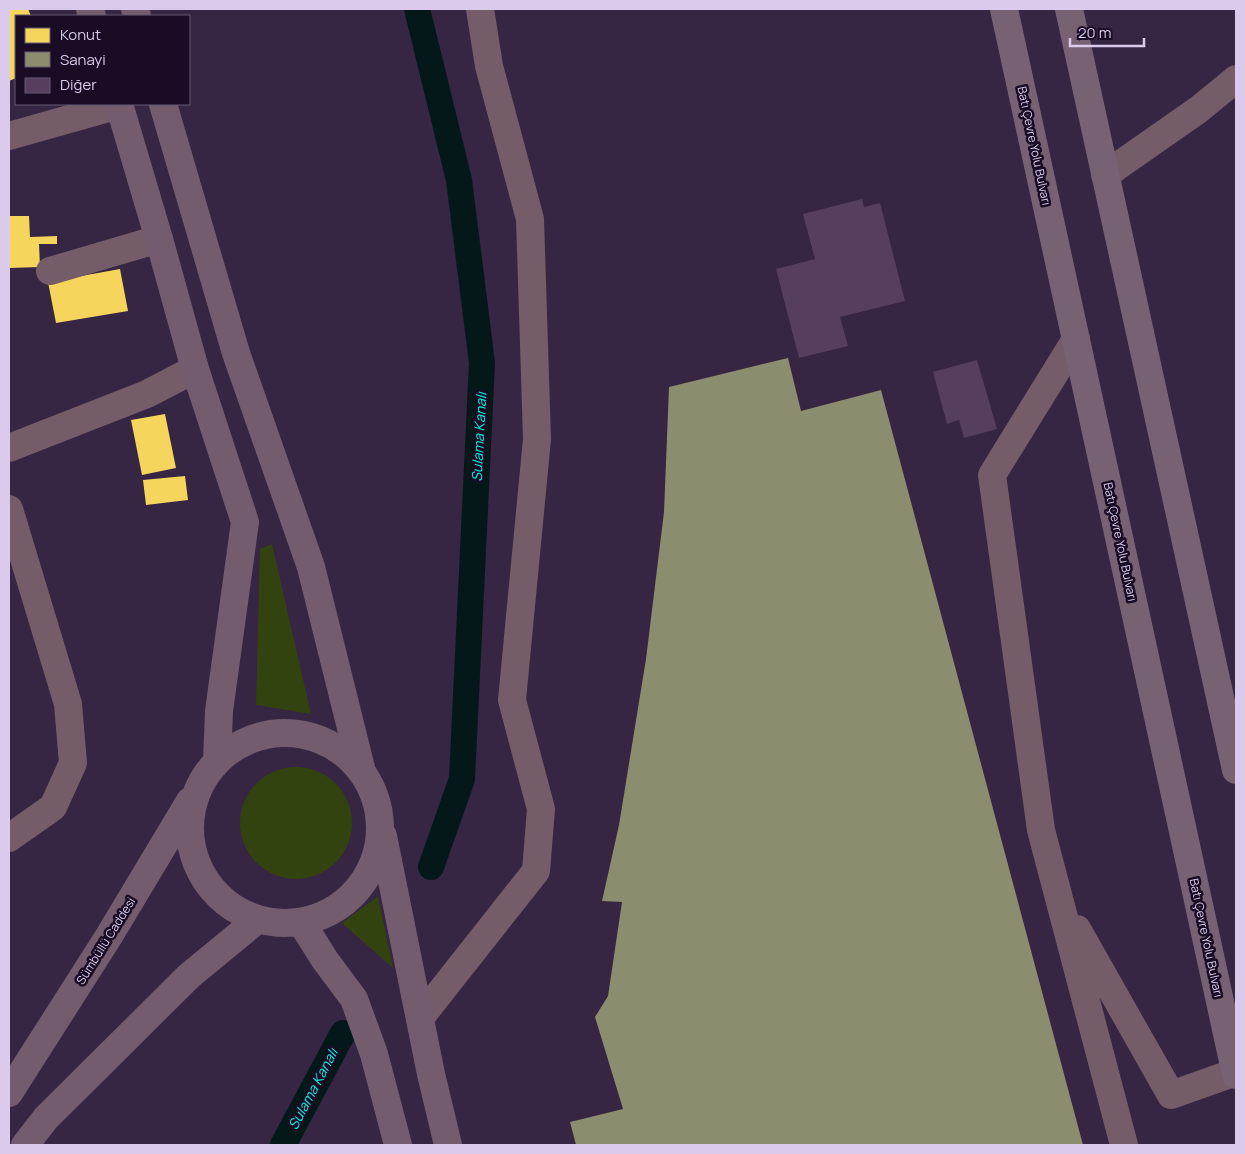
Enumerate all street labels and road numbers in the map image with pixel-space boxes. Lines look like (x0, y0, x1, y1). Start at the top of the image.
street label: Batı Çevre Yolu Bulvarı (1014, 85, 1055, 207)
street label: Batı Çevre Yolu Bulvarı (1100, 481, 1141, 603)
street label: Batı Çevre Yolu Bulvarı (1186, 877, 1227, 999)
street label: Sümbüllü Caddesi (72, 894, 139, 987)

